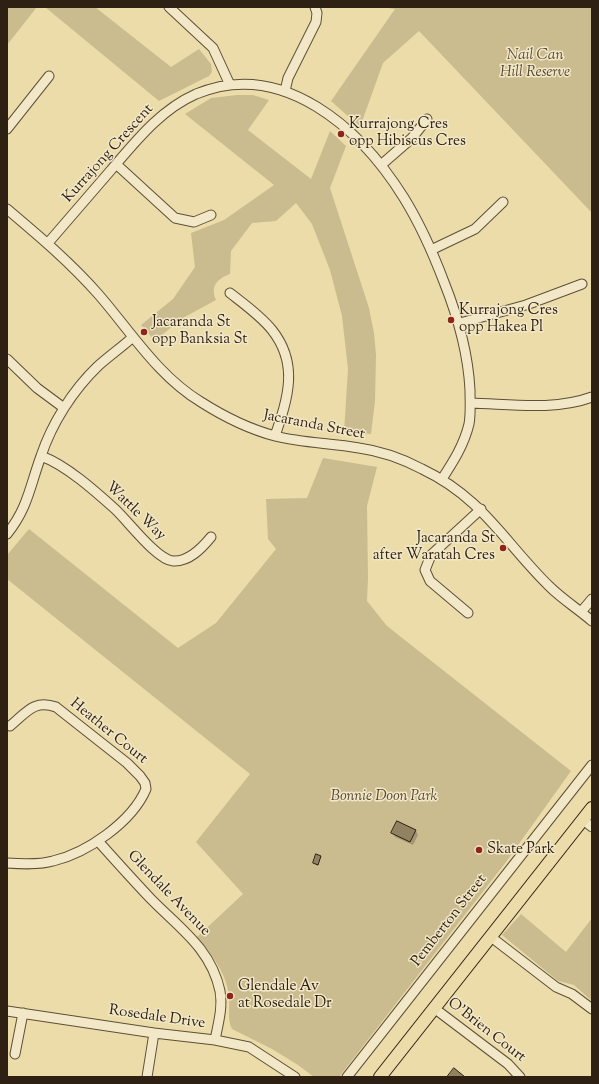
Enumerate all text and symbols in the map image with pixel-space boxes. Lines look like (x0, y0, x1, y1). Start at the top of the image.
park label: Nail Can Hill Reserve (500, 47, 570, 82)
street label: Kurrajong Crescent (60, 101, 158, 207)
place label: Kurrajong Cres opp Hibiscus Cres (349, 116, 466, 151)
marker: Kurrajong Cres opp Hibiscus Cres (336, 129, 346, 139)
place label: Kurrajong Cres opp Hakea Pl (459, 302, 558, 337)
place label: Jacaranda St opp Banksia St (152, 314, 247, 349)
marker: Kurrajong Cres opp Hakea Pl (446, 315, 456, 325)
marker: Jacaranda St opp Banksia St (139, 327, 149, 337)
street label: Jacaranda Street (262, 407, 366, 445)
street label: Wattle Way (101, 479, 169, 545)
place label: Jacaranda St after Waratah Cres (373, 530, 495, 565)
marker: Jacaranda St after Waratah Cres (498, 543, 508, 553)
street label: Heather Court (66, 695, 150, 769)
park label: Bonnie Doon Park (331, 788, 437, 806)
place label: Skate Park (487, 841, 555, 859)
marker: Skate Park (474, 845, 484, 855)
street label: Glendale Avenue (123, 848, 213, 940)
street label: Pemberton Street (408, 871, 492, 971)
place label: Glendale Av at Rosedale Dr (238, 978, 332, 1013)
marker: Glendale Av at Rosedale Dr (225, 991, 235, 1001)
street label: O'Brien Court (443, 995, 529, 1067)
street label: Rosedale Drive (108, 1002, 206, 1034)

